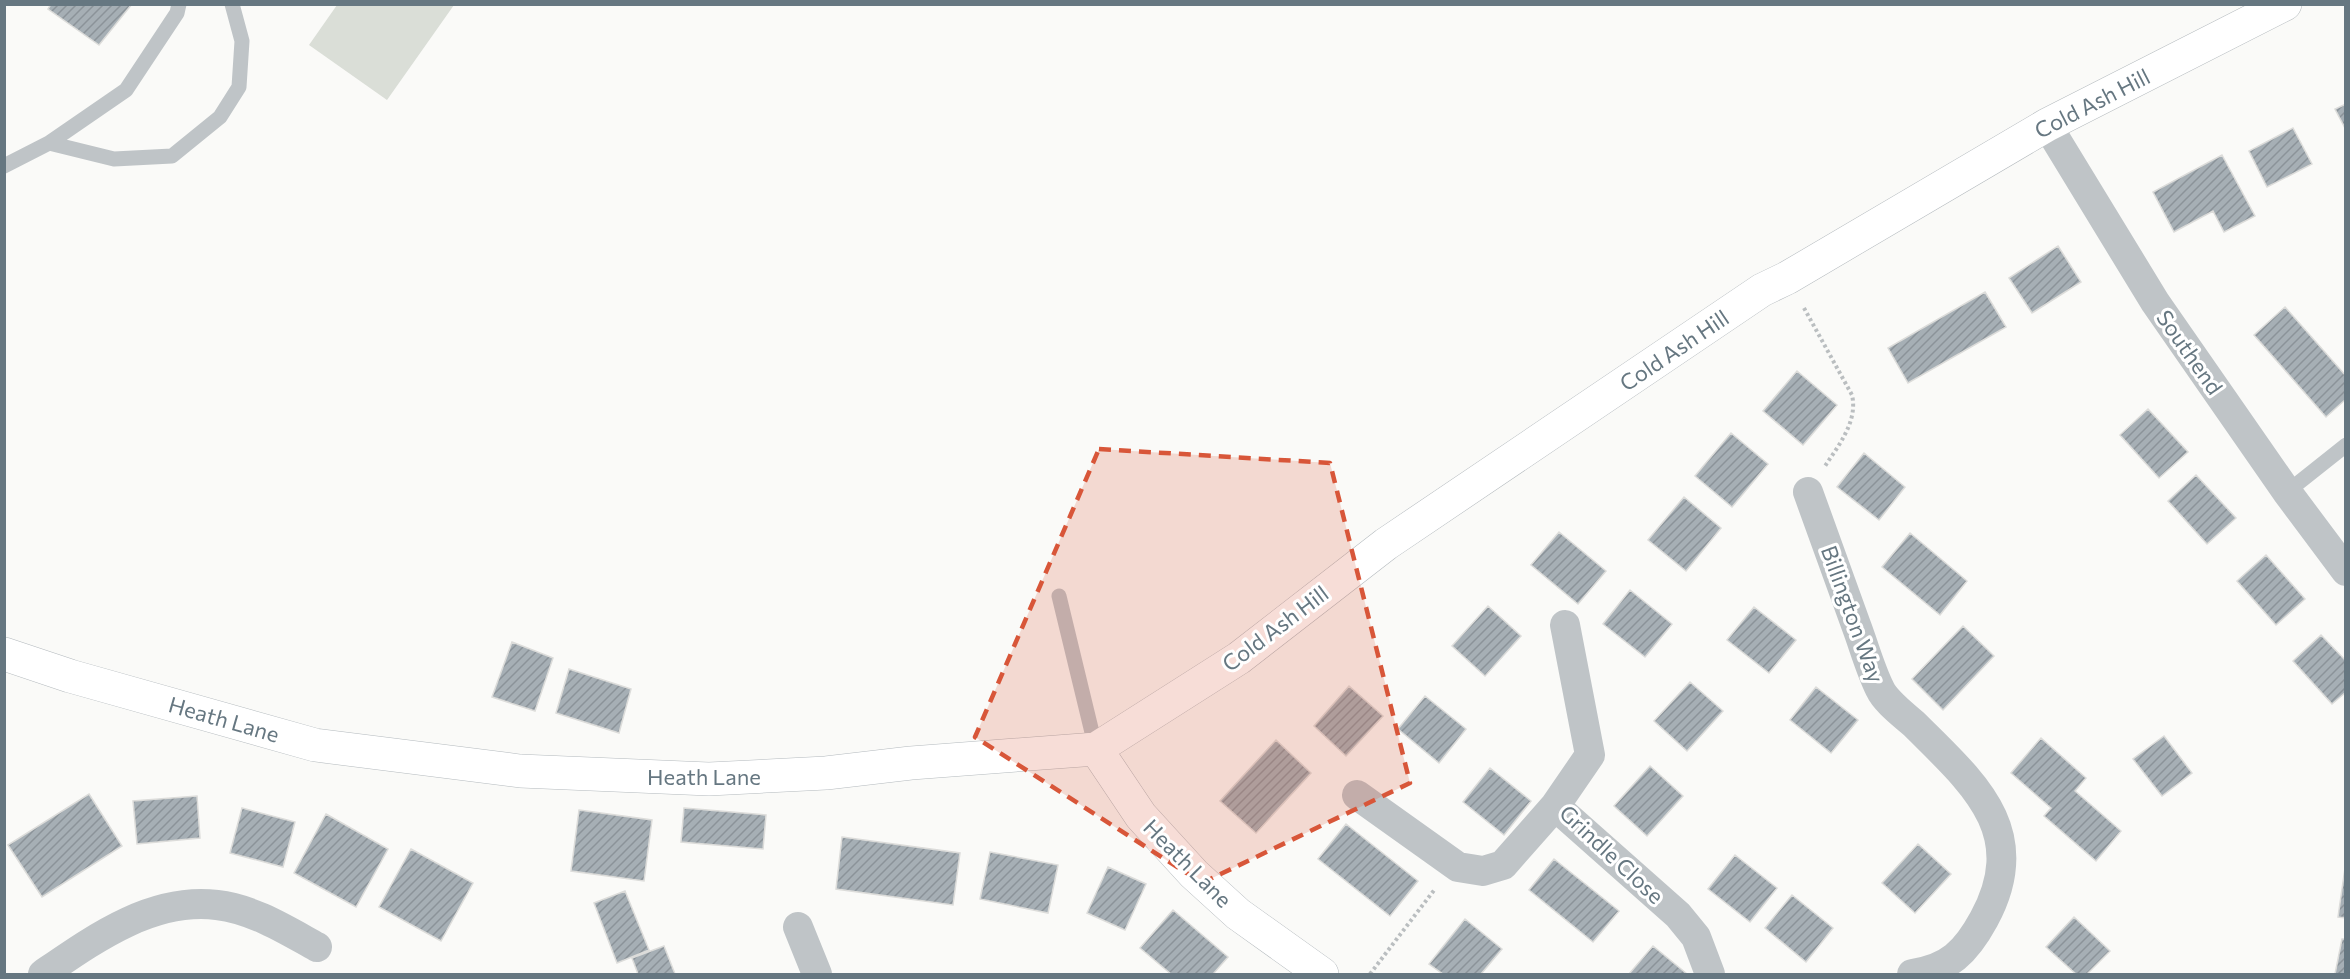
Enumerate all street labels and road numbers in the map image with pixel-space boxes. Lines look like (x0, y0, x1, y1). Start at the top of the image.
street label: Cold Ash Hill (2030, 62, 2154, 144)
street label: Cold Ash Hill (1614, 304, 1734, 396)
street label: Southend (2151, 305, 2229, 399)
street label: Billington Way (1816, 542, 1890, 686)
street label: Cold Ash Hill (1217, 579, 1333, 677)
street label: Heath Lane (166, 690, 282, 748)
street label: Heath Lane (647, 763, 761, 790)
street label: Grindle Close (1554, 799, 1670, 909)
street label: Heath Lane (1138, 813, 1238, 913)

